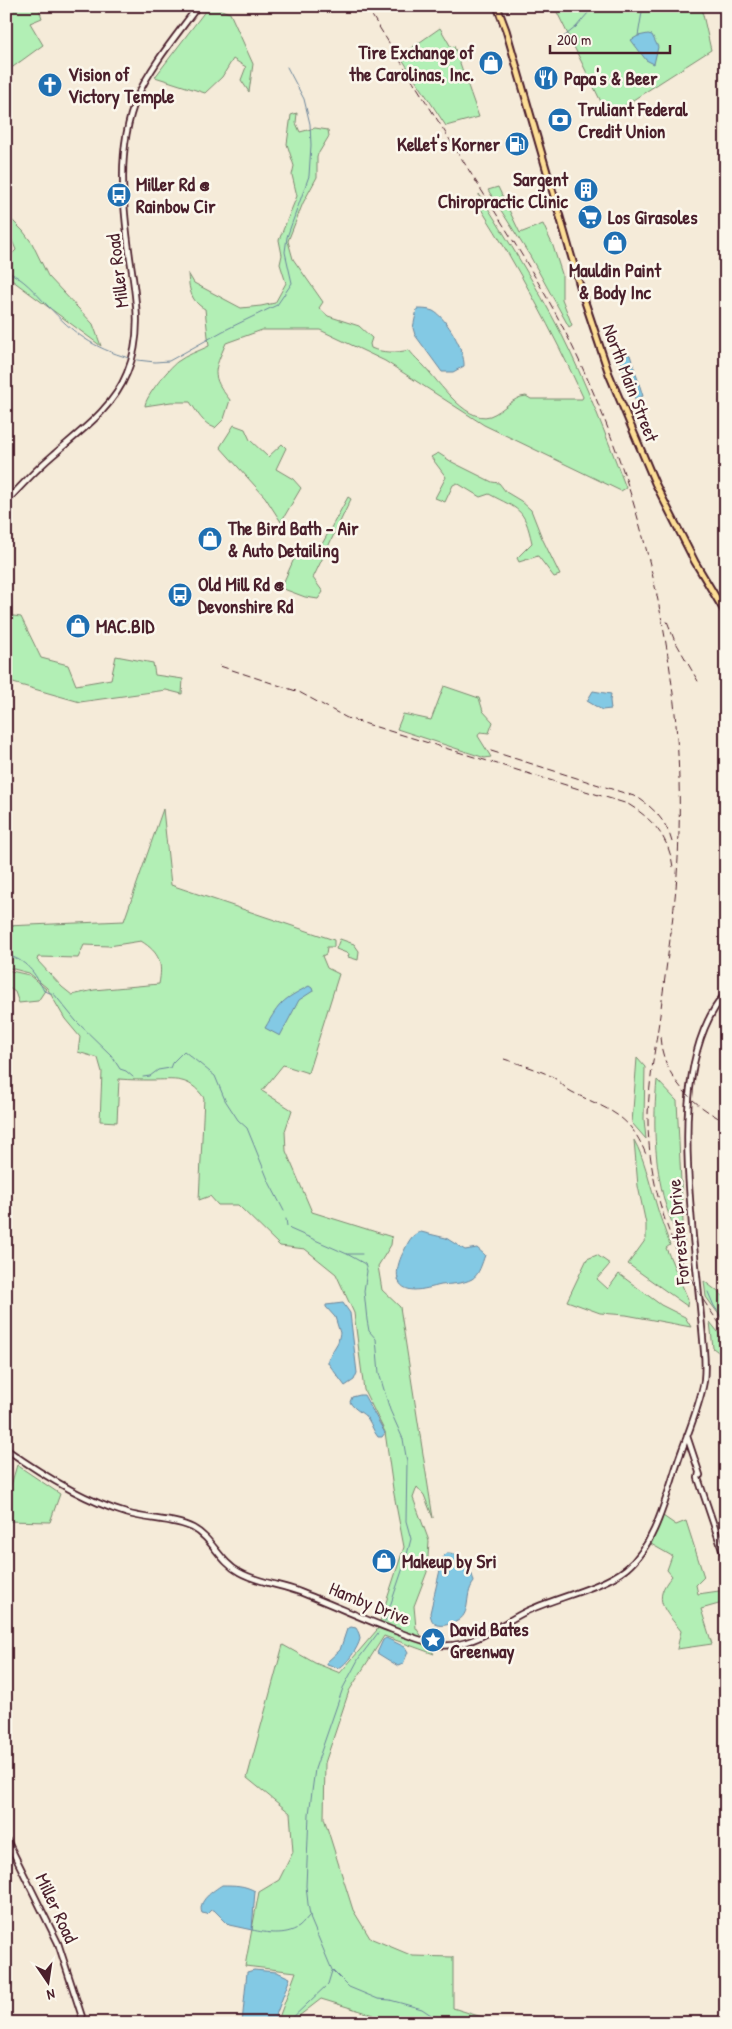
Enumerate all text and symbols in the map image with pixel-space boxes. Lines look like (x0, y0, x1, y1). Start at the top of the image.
scale bar (550, 22, 670, 54)
text: 200 m (557, 29, 591, 50)
place label: Tire Exchange of the Carolinas, Inc. (348, 39, 475, 87)
shop icon: Tire Exchange of the Carolinas, Inc. (478, 50, 504, 76)
place label: Vision of Victory Temple (68, 61, 175, 110)
restaurant icon: Papa's & Beer (533, 65, 559, 91)
place label: Papa's & Beer (564, 65, 658, 92)
church icon: Vision of Victory Temple (37, 72, 63, 98)
place label: Truliant Federal Credit Union (577, 96, 688, 144)
bank icon: Truliant Federal Credit Union (547, 107, 573, 133)
place label: Kellet's Korner (397, 131, 501, 157)
fuel station icon: Kellet's Korner (504, 131, 530, 157)
place label: Sargent Chiropractic Clinic (438, 166, 569, 215)
place label: Miller Rd @ Rainbow Cir (136, 171, 216, 219)
building icon: Sargent Chiropractic Clinic (573, 177, 599, 203)
bus stop icon: Miller Rd @ Rainbow Cir (106, 182, 132, 208)
supermarket icon: Los Girasoles (577, 204, 603, 230)
place label: Los Girasoles (608, 204, 698, 230)
shop icon: Mauldin Paint & Body Inc (602, 230, 628, 256)
street label: Miller Road (100, 232, 134, 309)
place label: Mauldin Paint & Body Inc (569, 257, 662, 306)
street label: North Main Street (597, 320, 666, 446)
place label: The Bird Bath - Air & Auto Detailing (227, 515, 359, 564)
shop icon: The Bird Bath - Air & Auto Detailing (197, 526, 223, 552)
place label: Old Mill Rd @ Devonshire Rd (198, 571, 294, 619)
bus stop icon: Old Mill Rd @ Devonshire Rd (167, 582, 193, 608)
shop icon: MAC.BID (65, 613, 91, 639)
place label: MAC.BID (96, 613, 155, 639)
street label: Forrester Drive (660, 1178, 696, 1287)
shop icon: Makeup by Sri (371, 1548, 397, 1574)
place label: Makeup by Sri (402, 1548, 497, 1575)
street label: Hamby Drive (326, 1575, 415, 1631)
place label: David Bates Greenway (450, 1616, 529, 1665)
place icon: David Bates Greenway (420, 1627, 446, 1653)
street label: Miller Road (30, 1869, 85, 1948)
north arrow (22, 1956, 72, 2006)
text: N (45, 1985, 57, 2005)

